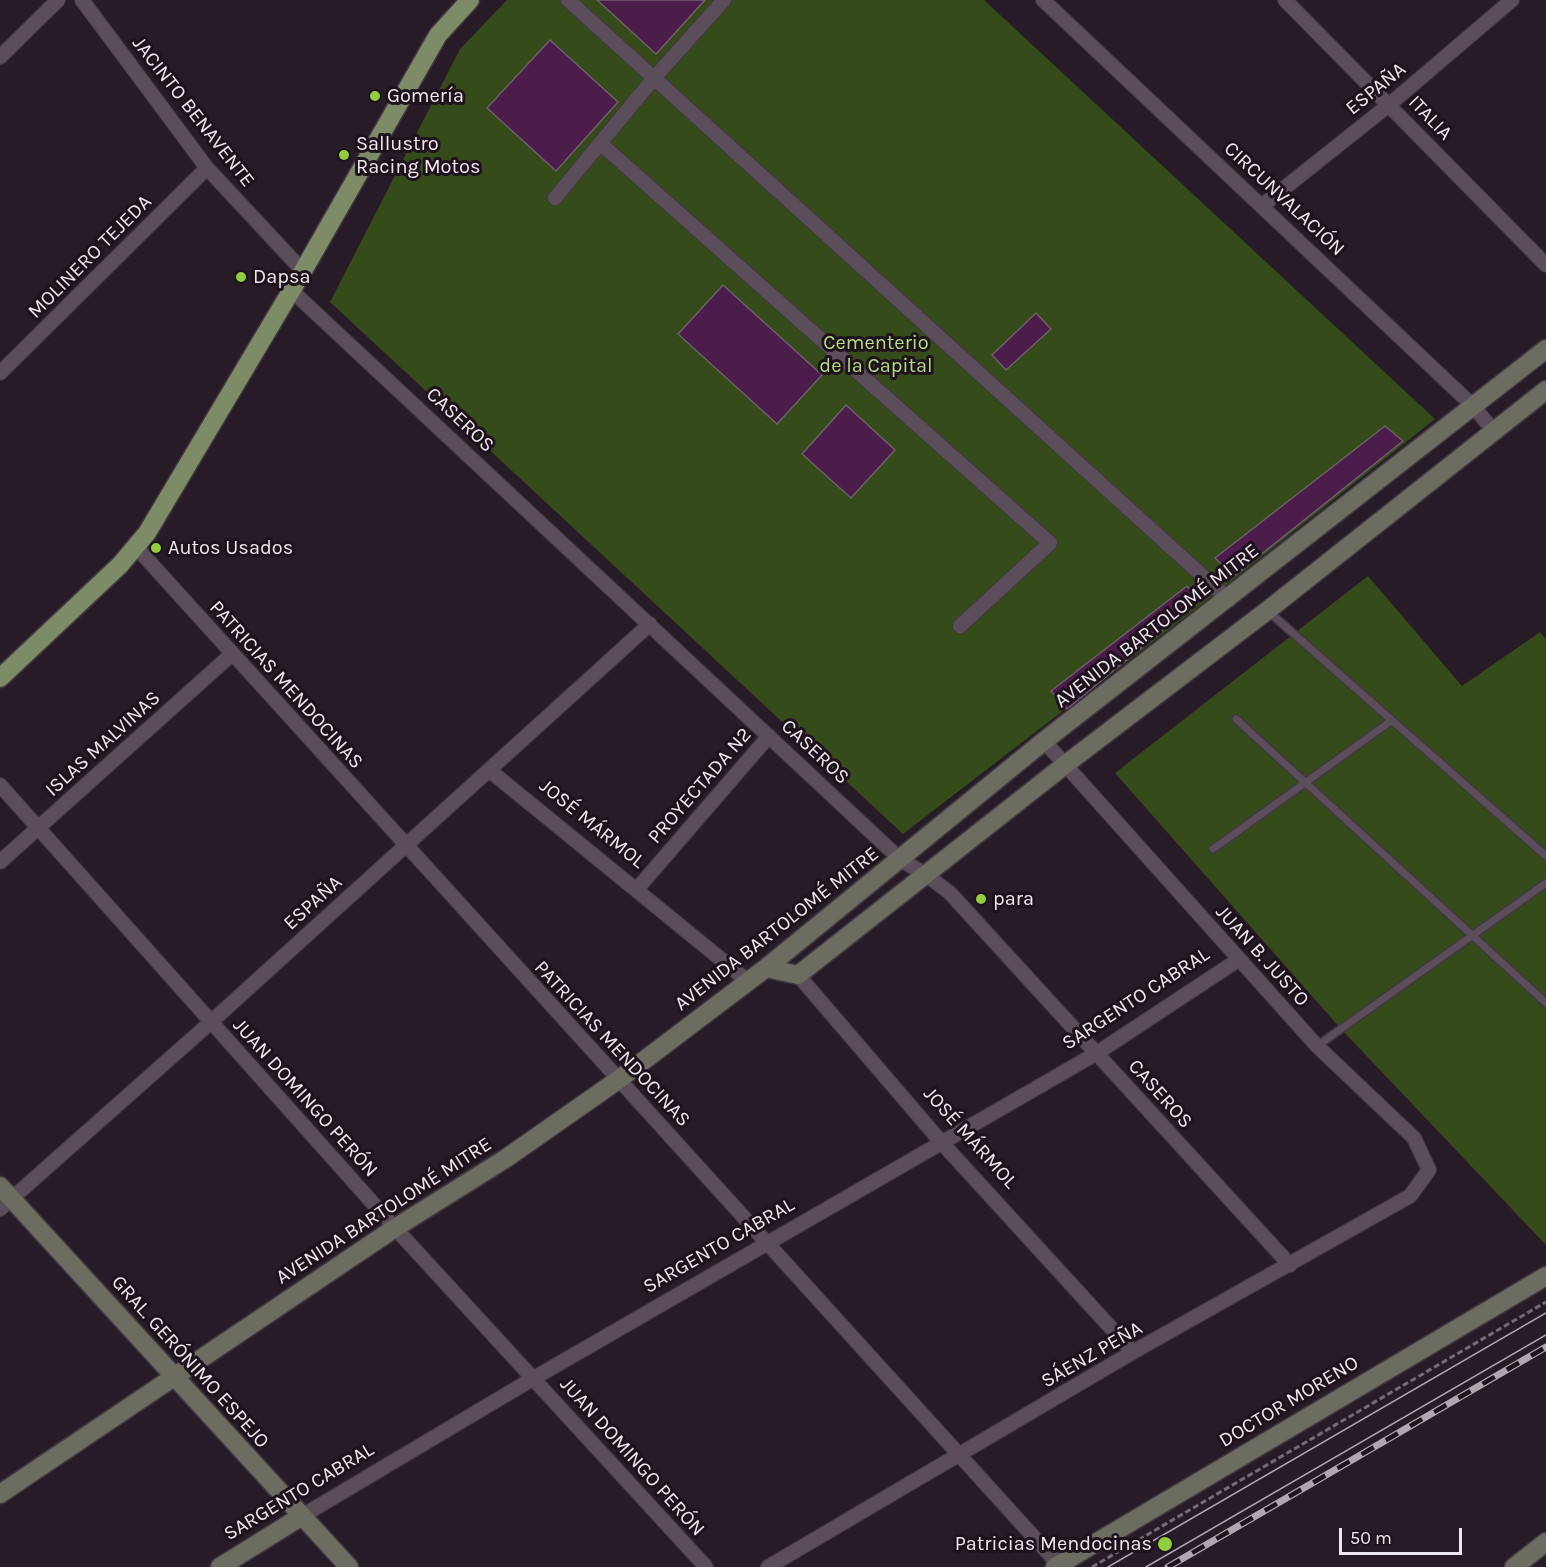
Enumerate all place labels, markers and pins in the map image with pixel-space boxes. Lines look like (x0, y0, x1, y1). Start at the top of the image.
place label: Gomería (387, 84, 464, 108)
marker: Gomería (368, 89, 382, 103)
place label: Sallustro Racing Motos (356, 132, 480, 179)
marker: Sallustro Racing Motos (337, 148, 351, 162)
place label: Dapsa (253, 265, 310, 289)
marker: Dapsa (234, 270, 248, 284)
place label: Autos Usados (168, 536, 293, 560)
marker: Autos Usados (149, 541, 163, 555)
place label: para (993, 887, 1034, 911)
marker: para (974, 892, 988, 906)
place label: Patricias Mendocinas (955, 1532, 1152, 1556)
marker: Patricias Mendocinas (1156, 1535, 1174, 1553)

